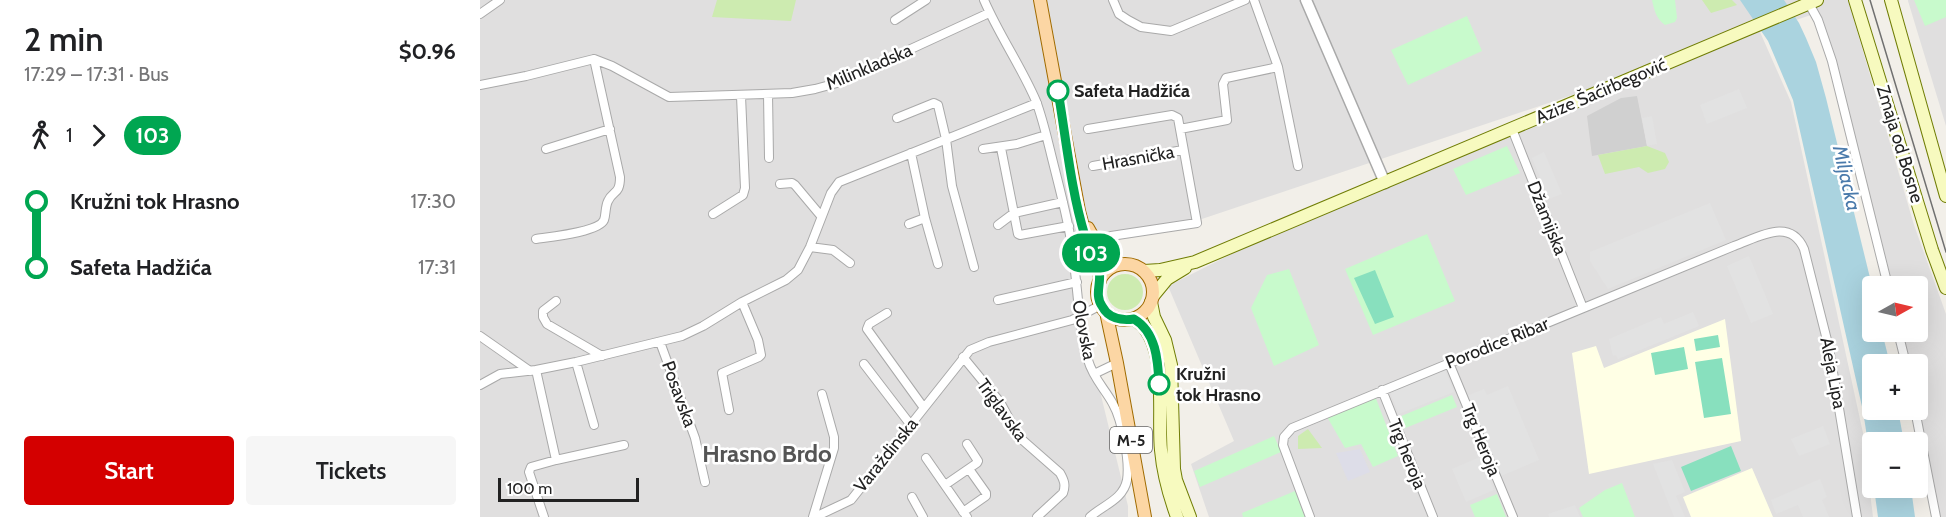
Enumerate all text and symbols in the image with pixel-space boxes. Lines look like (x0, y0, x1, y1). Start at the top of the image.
text: 2 min (24, 19, 103, 59)
text: $0.96 (399, 38, 456, 65)
street label: Milinkladska (823, 39, 916, 95)
street label: Azize Šaćirbegović (1532, 53, 1670, 129)
text: 17:29 – 17:31 · Bus (24, 62, 169, 86)
marker: Safeta Hadžića (1047, 80, 1069, 102)
place label: Safeta Hadžića (1074, 80, 1190, 102)
street label: Zmaja od Bosne (1872, 83, 1928, 205)
icon: walk (24, 119, 57, 152)
icon: forward (82, 119, 115, 152)
text: 1 (66, 123, 73, 147)
text: 103 (136, 123, 169, 148)
street label: Hrasnička (1100, 141, 1176, 175)
water label: Miljacka (1828, 142, 1866, 213)
street label: Džamijska (1522, 178, 1572, 258)
text: Kružni tok Hrasno (70, 188, 240, 215)
text: 17:30 (410, 189, 456, 213)
line badge: 103 (1056, 234, 1126, 272)
text: 103 (1074, 241, 1108, 266)
text: Safeta Hadžića (70, 254, 212, 281)
text: 17:31 (418, 255, 456, 279)
north arrow (1862, 276, 1928, 342)
map controls (1862, 276, 1928, 498)
street label: Olovska (1067, 298, 1101, 362)
street label: Porodice Ribar (1442, 312, 1552, 374)
street label: Aleja Lipa (1815, 335, 1851, 411)
button: + (1862, 354, 1928, 420)
street label: Posavska (657, 358, 701, 430)
place label: Kružni tok Hrasno (1176, 363, 1261, 406)
marker: Kružni tok Hrasno (1148, 373, 1170, 395)
street label: Triglavska (972, 374, 1032, 446)
street label: Trg Heroja (1457, 401, 1506, 480)
street label: Varaždinska (849, 413, 923, 497)
street label: Trg heroja (1383, 416, 1431, 492)
road number: M-5 (1110, 427, 1152, 453)
button: − (1862, 432, 1928, 498)
button: Start (24, 436, 234, 505)
button: Tickets (246, 436, 456, 505)
district label: Hrasno Brdo (702, 439, 832, 468)
scale bar (498, 475, 639, 502)
text: 100 m (507, 479, 552, 498)

